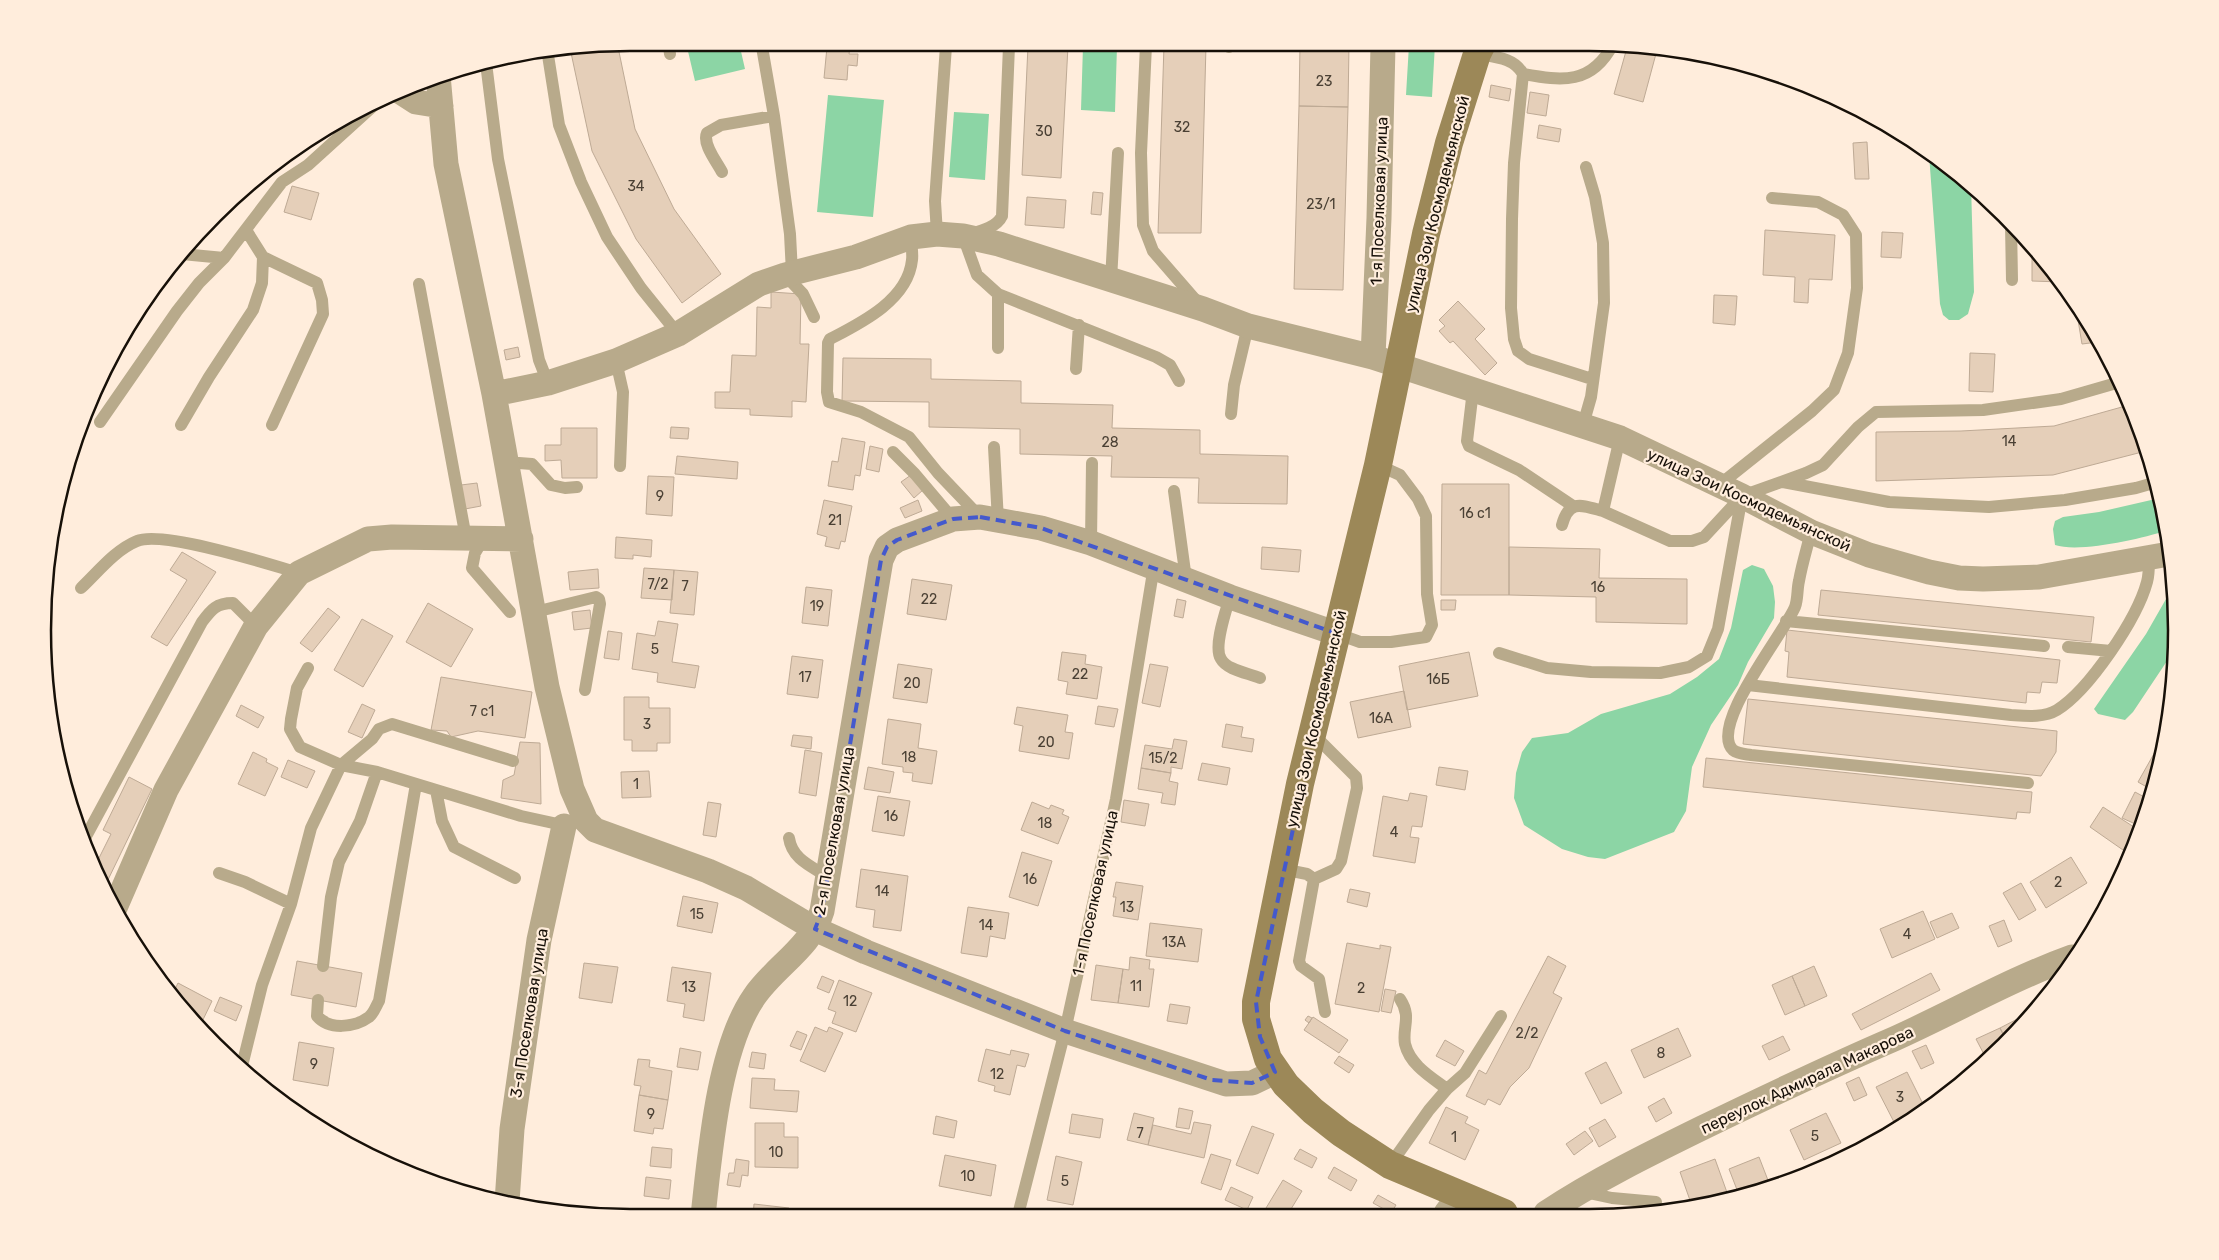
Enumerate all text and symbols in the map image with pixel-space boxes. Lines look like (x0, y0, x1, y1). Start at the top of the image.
house number: 23 (1316, 73, 1332, 90)
street label: улица Зои Космодемьянской (1401, 94, 1473, 314)
street label: 1-я Поселковая улица (1367, 116, 1391, 286)
house number: 32 (1174, 119, 1190, 136)
house number: 30 (1035, 123, 1053, 140)
house number: 34 (627, 178, 645, 195)
house number: 23/1 (1306, 196, 1336, 213)
house number: 14 (2002, 433, 2017, 450)
house number: 28 (1101, 434, 1119, 451)
street label: улица Зои Космодемьянской (1644, 444, 1854, 556)
house number: 9 (656, 488, 664, 505)
house number: 16 с1 (1459, 505, 1491, 522)
house number: 21 (828, 512, 842, 529)
house number: 7/2 (647, 576, 669, 593)
house number: 7 (681, 578, 689, 595)
house number: 16 (1591, 579, 1605, 596)
house number: 22 (921, 591, 937, 608)
house number: 19 (810, 598, 824, 615)
street label: улица Зои Космодемьянской (1282, 608, 1350, 830)
house number: 5 (651, 641, 659, 658)
house number: 22 (1072, 666, 1088, 683)
house number: 17 (798, 669, 812, 686)
house number: 16Б (1426, 671, 1450, 688)
house number: 20 (903, 675, 921, 692)
house number: 7 с1 (470, 703, 494, 720)
house number: 16А (1369, 710, 1394, 727)
house number: 3 (643, 716, 651, 733)
house number: 20 (1037, 734, 1055, 751)
street label: 2-я Поселковая улица (810, 745, 858, 917)
house number: 18 (902, 749, 917, 766)
house number: 15/2 (1148, 750, 1178, 767)
house number: 1 (633, 776, 639, 793)
house number: 16 (884, 808, 898, 825)
street label: 1-я Поселковая улица (1068, 809, 1122, 977)
house number: 18 (1038, 815, 1053, 832)
house number: 4 (1390, 824, 1399, 841)
house number: 16 (1023, 871, 1037, 888)
house number: 2 (2054, 874, 2062, 891)
house number: 14 (875, 883, 890, 900)
house number: 13 (1120, 899, 1134, 916)
house number: 15 (690, 906, 704, 923)
house number: 14 (979, 917, 994, 934)
house number: 4 (1903, 926, 1912, 943)
street label: 3-я Поселковая улица (506, 927, 552, 1099)
house number: 13А (1162, 934, 1187, 951)
house number: 11 (1130, 978, 1142, 995)
house number: 13 (682, 979, 696, 996)
house number: 2 (1357, 980, 1365, 997)
house number: 12 (843, 993, 857, 1010)
street label: переулок Адмирала Макарова (1698, 1022, 1916, 1138)
house number: 2/2 (1516, 1025, 1539, 1042)
house number: 8 (1657, 1045, 1666, 1062)
house number: 9 (310, 1056, 318, 1073)
house number: 12 (990, 1066, 1004, 1083)
house number: 3 (1896, 1089, 1904, 1106)
house number: 9 (647, 1106, 655, 1123)
house number: 7 (1136, 1125, 1144, 1142)
house number: 5 (1811, 1128, 1819, 1145)
house number: 1 (1451, 1129, 1457, 1146)
house number: 10 (769, 1144, 784, 1161)
house number: 10 (961, 1168, 976, 1185)
house number: 5 (1061, 1173, 1069, 1190)

